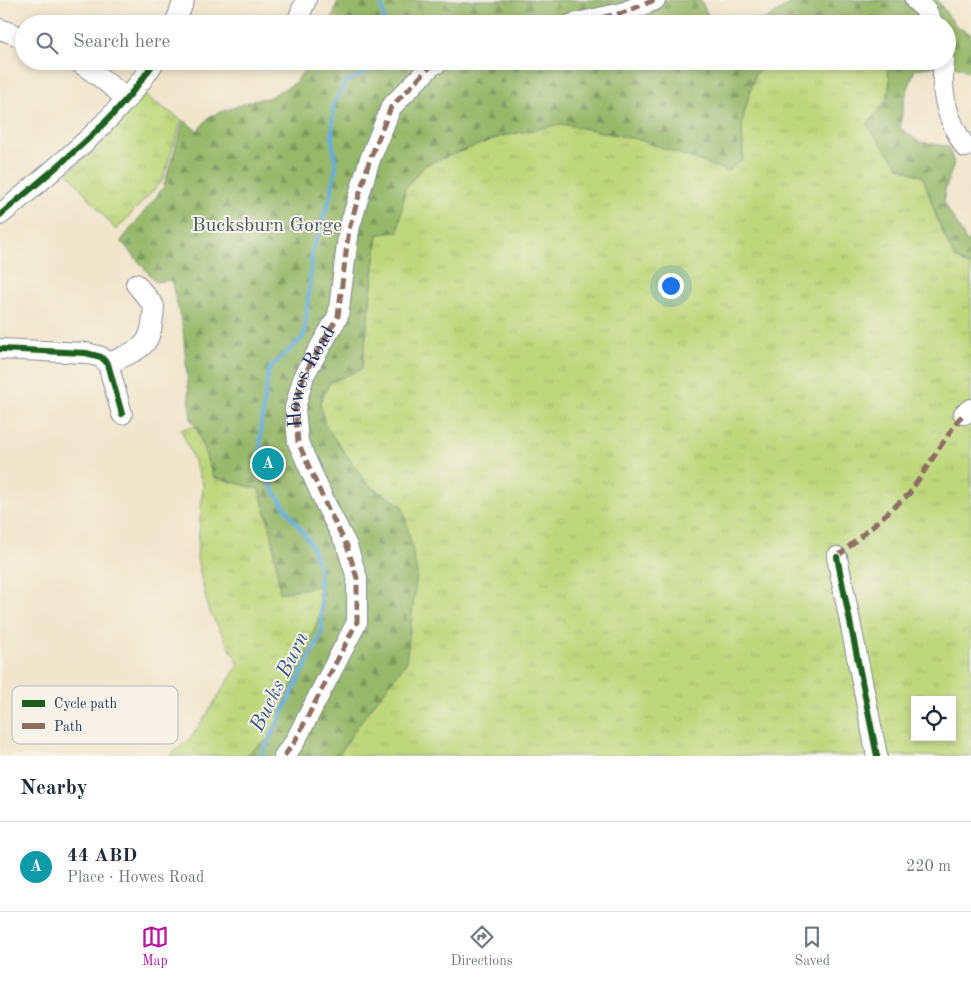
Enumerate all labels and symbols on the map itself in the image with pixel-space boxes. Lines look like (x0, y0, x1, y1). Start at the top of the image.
park label: Bucksburn Gorge (192, 216, 342, 236)
your location (658, 273, 684, 299)
street label: Howes Road (284, 323, 340, 428)
pin: A (252, 445, 284, 483)
water label: Bucks Burn (246, 629, 313, 736)
legend (12, 686, 178, 744)
text: Cycle path (54, 697, 117, 711)
text: Path (54, 720, 83, 734)

